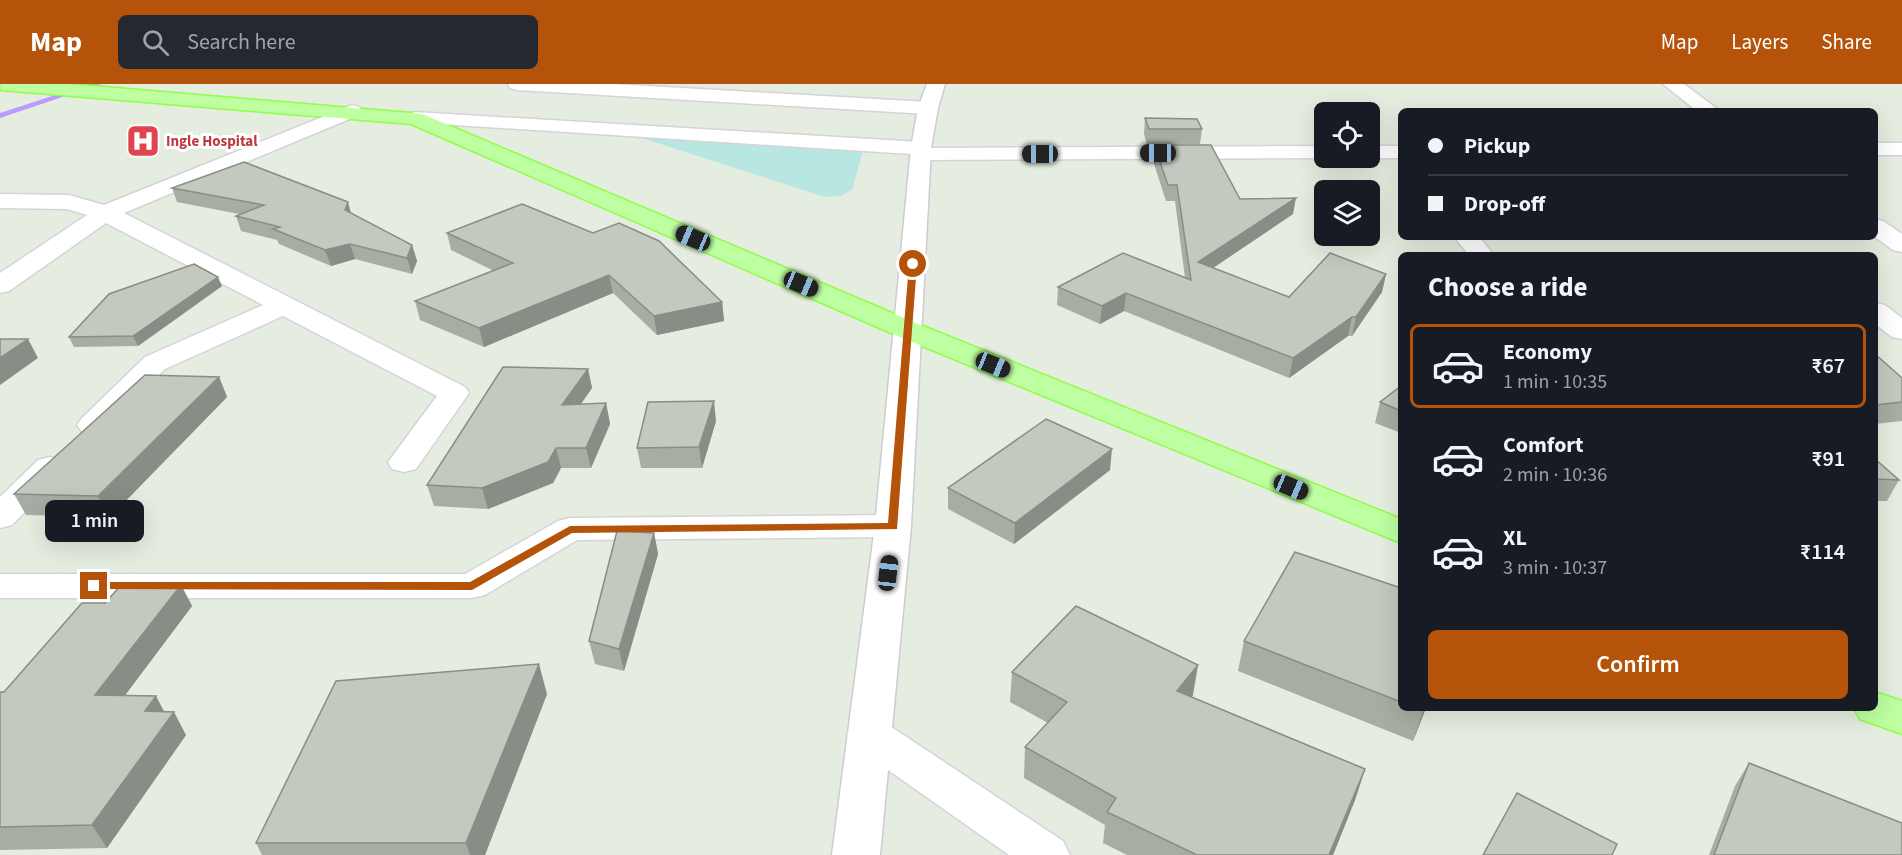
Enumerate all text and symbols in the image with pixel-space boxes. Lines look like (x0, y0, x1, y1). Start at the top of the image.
search box (118, 15, 538, 69)
text: Map (30, 22, 82, 62)
icon: search (139, 26, 172, 59)
text: Search here (187, 26, 296, 58)
text: Map (1661, 27, 1698, 57)
text: Layers (1731, 27, 1788, 57)
text: Share (1821, 27, 1872, 57)
map controls (1314, 102, 1380, 246)
button: locate (1314, 102, 1380, 168)
hospital icon: Ingle Hospital (125, 123, 161, 159)
text: Pickup (1464, 130, 1530, 162)
place label: Ingle Hospital (166, 131, 258, 152)
car (1140, 144, 1176, 162)
car (1022, 145, 1058, 163)
button: layers (1314, 180, 1380, 246)
text: Drop-off (1464, 188, 1545, 220)
car (673, 223, 713, 253)
route start (899, 250, 926, 277)
text: Choose a ride (1428, 268, 1588, 307)
car (781, 269, 821, 299)
text: Economy (1503, 336, 1592, 368)
icon: car (1431, 339, 1485, 393)
car (973, 350, 1013, 380)
text: ₹67 (1811, 350, 1845, 382)
text: 1 min · 10:35 (1503, 368, 1607, 396)
text: Comfort (1503, 429, 1584, 461)
icon: car (1431, 432, 1485, 486)
text: ₹91 (1811, 443, 1845, 475)
text: 2 min · 10:36 (1503, 461, 1607, 489)
car (1271, 472, 1311, 502)
callout: 1 min (44, 499, 144, 541)
text: 1 min (71, 507, 118, 535)
text: XL (1503, 522, 1527, 554)
icon: car (1431, 525, 1485, 579)
text: ₹114 (1800, 536, 1845, 568)
car (877, 554, 899, 592)
text: 3 min · 10:37 (1503, 554, 1607, 582)
route end (80, 572, 107, 599)
button: Confirm (1428, 630, 1848, 699)

